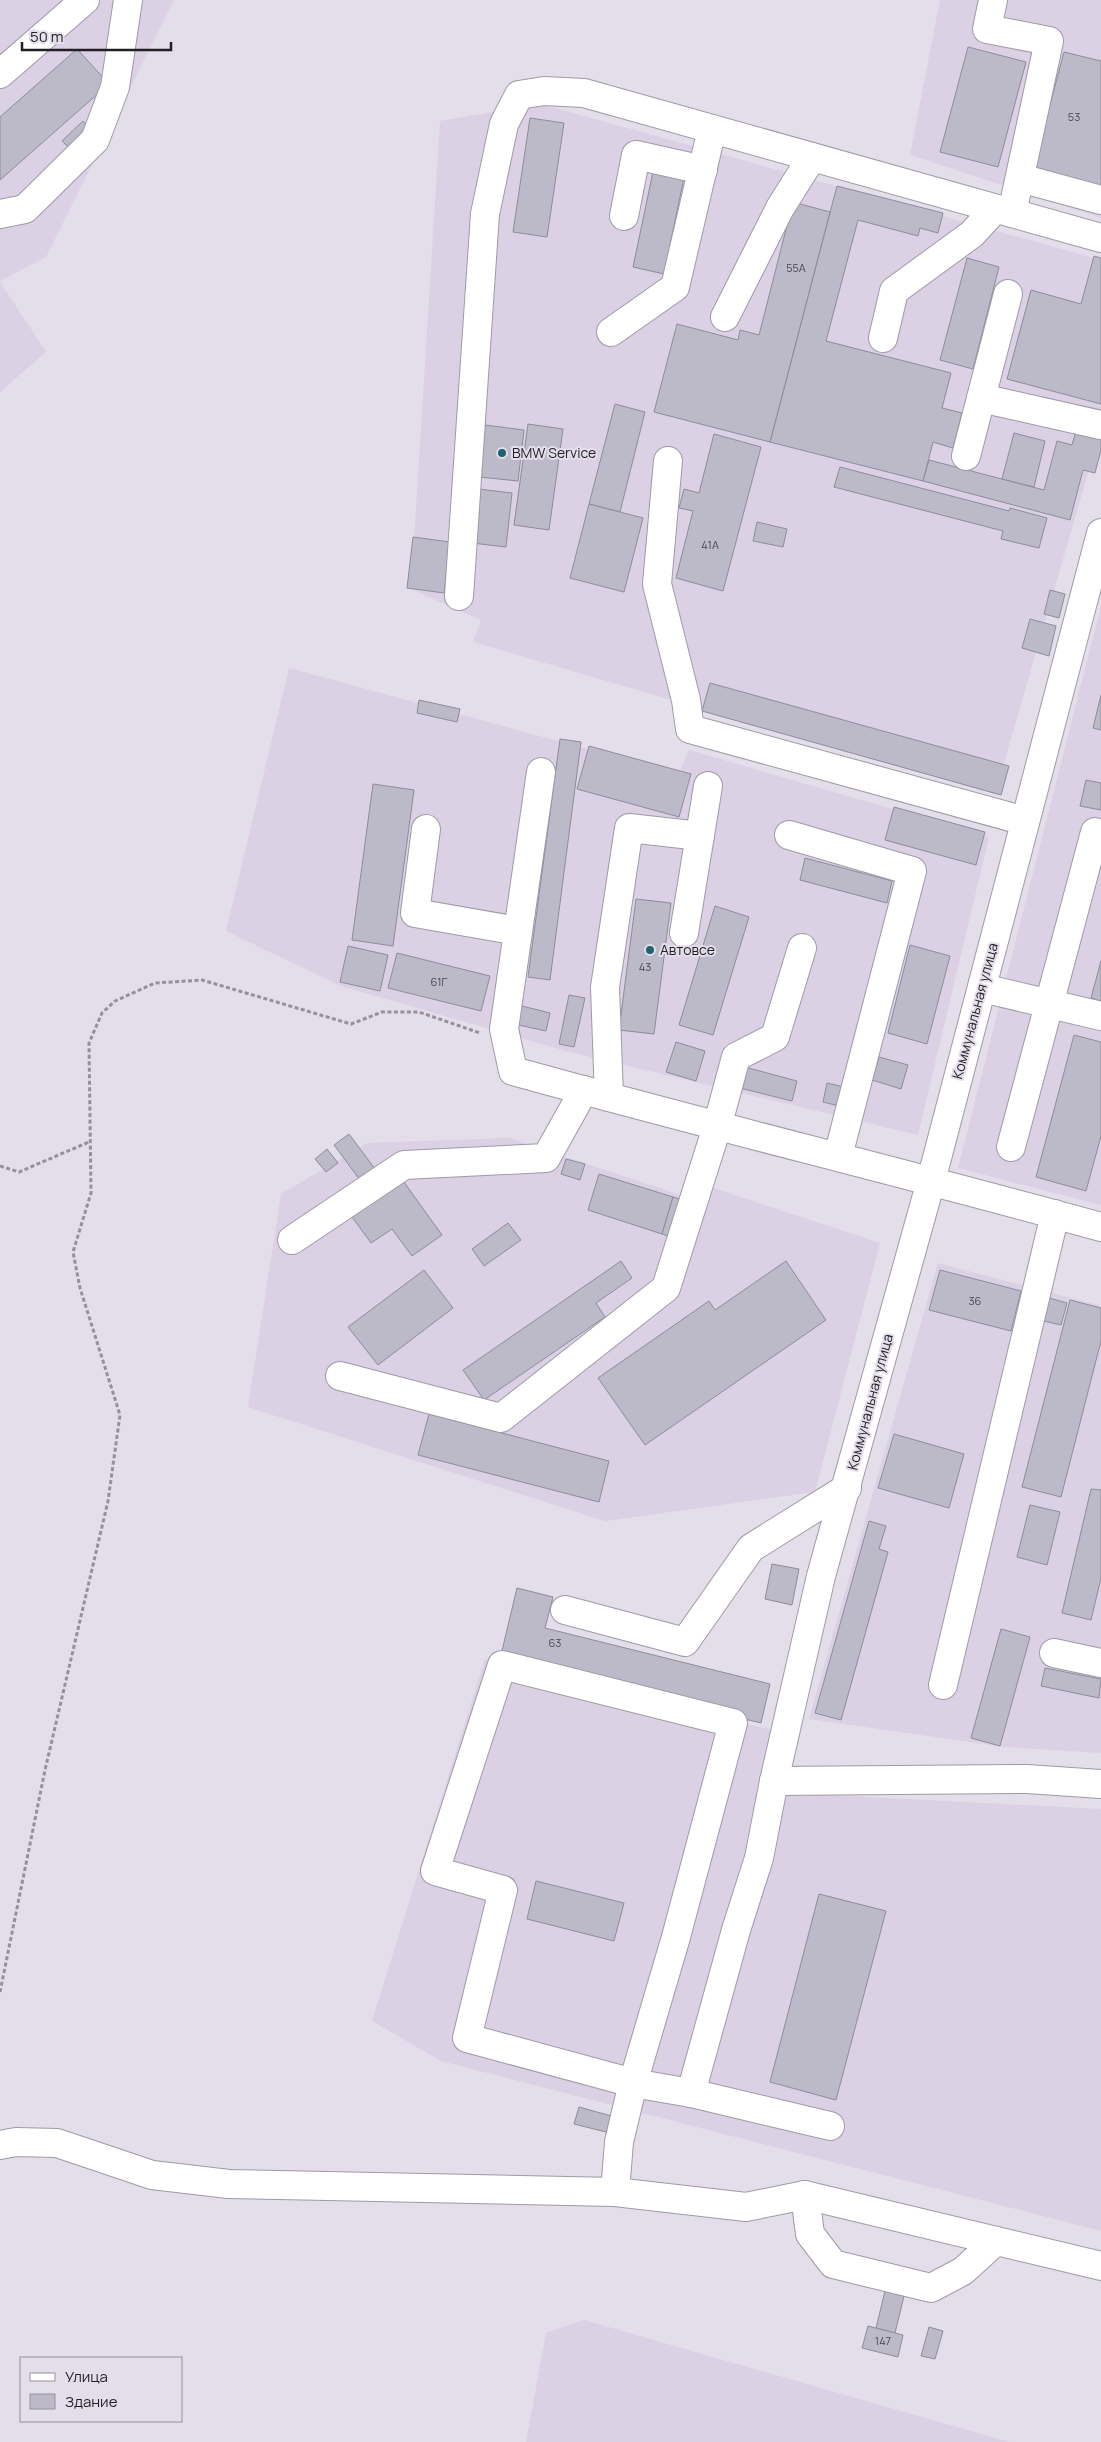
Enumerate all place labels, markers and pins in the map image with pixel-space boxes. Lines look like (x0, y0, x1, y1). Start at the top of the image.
place label: BMW Service (512, 443, 596, 462)
marker: BMW Service (496, 447, 508, 459)
place label: Автовсе (660, 940, 715, 959)
marker: Автовсе (644, 944, 656, 956)

